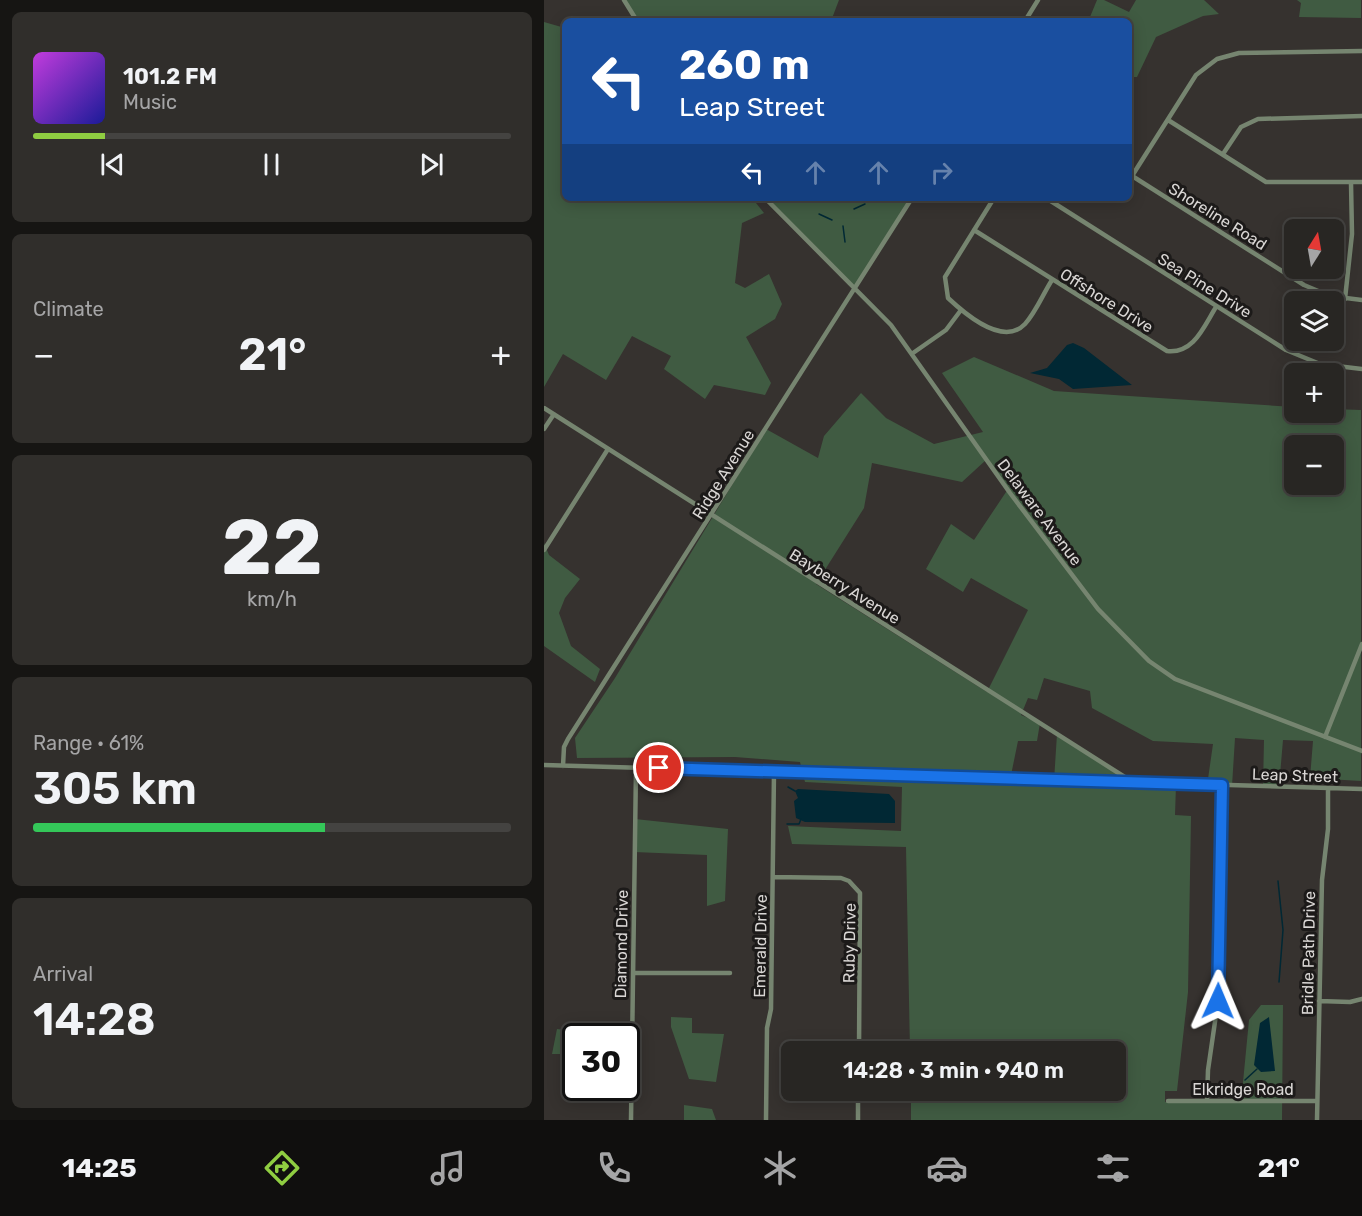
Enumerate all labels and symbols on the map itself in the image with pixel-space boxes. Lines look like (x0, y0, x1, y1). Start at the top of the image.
street label: Shoreline Road (1165, 179, 1270, 254)
north arrow (1284, 219, 1344, 279)
street label: Sea Pine Drive (1154, 249, 1255, 322)
street label: Offshore Drive (1057, 264, 1157, 337)
street label: Ridge Avenue (688, 426, 759, 523)
street label: Delaware Avenue (993, 455, 1086, 569)
street label: Bayberry Avenue (786, 545, 904, 628)
pin (633, 742, 684, 793)
street label: Leap Street (1252, 764, 1338, 787)
street label: Diamond Drive (611, 889, 632, 999)
street label: Bridle Path Drive (1298, 891, 1319, 1015)
street label: Emerald Drive (750, 894, 771, 998)
street label: Ruby Drive (839, 903, 860, 983)
position arrow (1186, 969, 1250, 1033)
speed limit sign: 30 (562, 1023, 640, 1101)
street label: Elkridge Road (1192, 1080, 1294, 1099)

